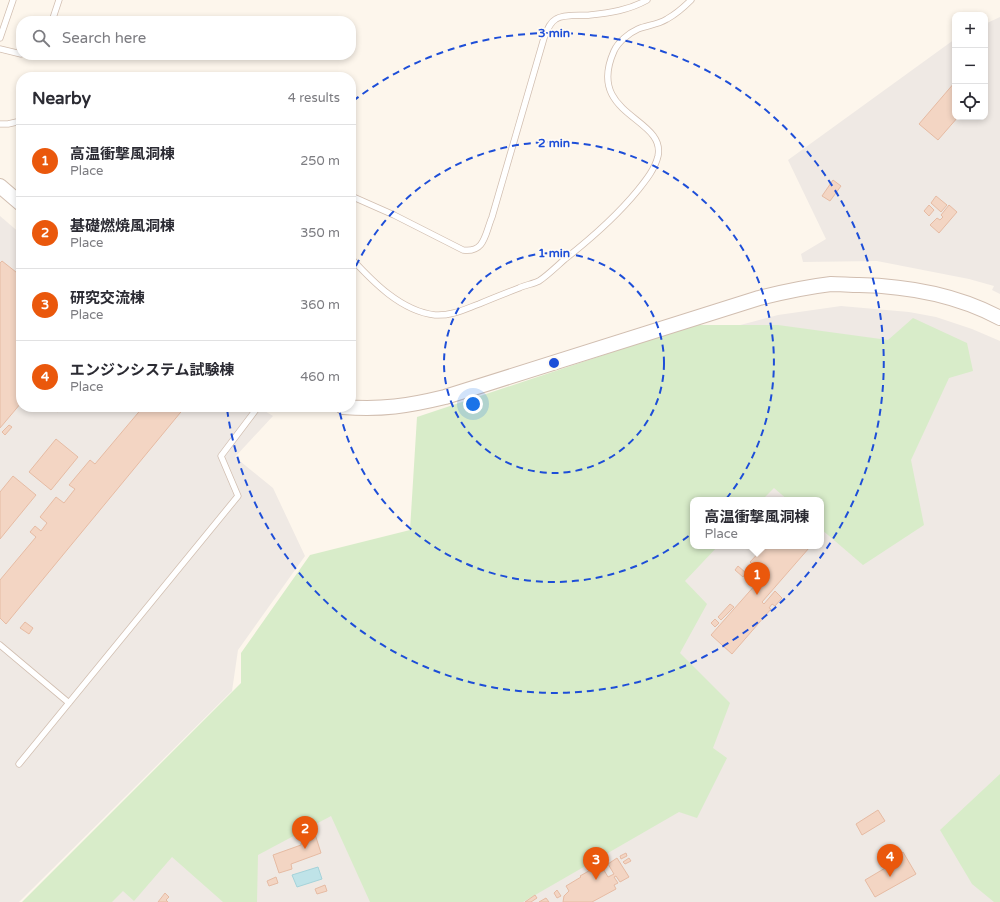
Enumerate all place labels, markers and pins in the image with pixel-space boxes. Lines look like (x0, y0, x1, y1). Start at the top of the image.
centre of rings (547, 356, 561, 370)
pin: 1 (744, 562, 770, 595)
pin: 2 (292, 816, 318, 849)
pin: 4 (877, 844, 903, 877)
pin: 3 (583, 847, 609, 880)

